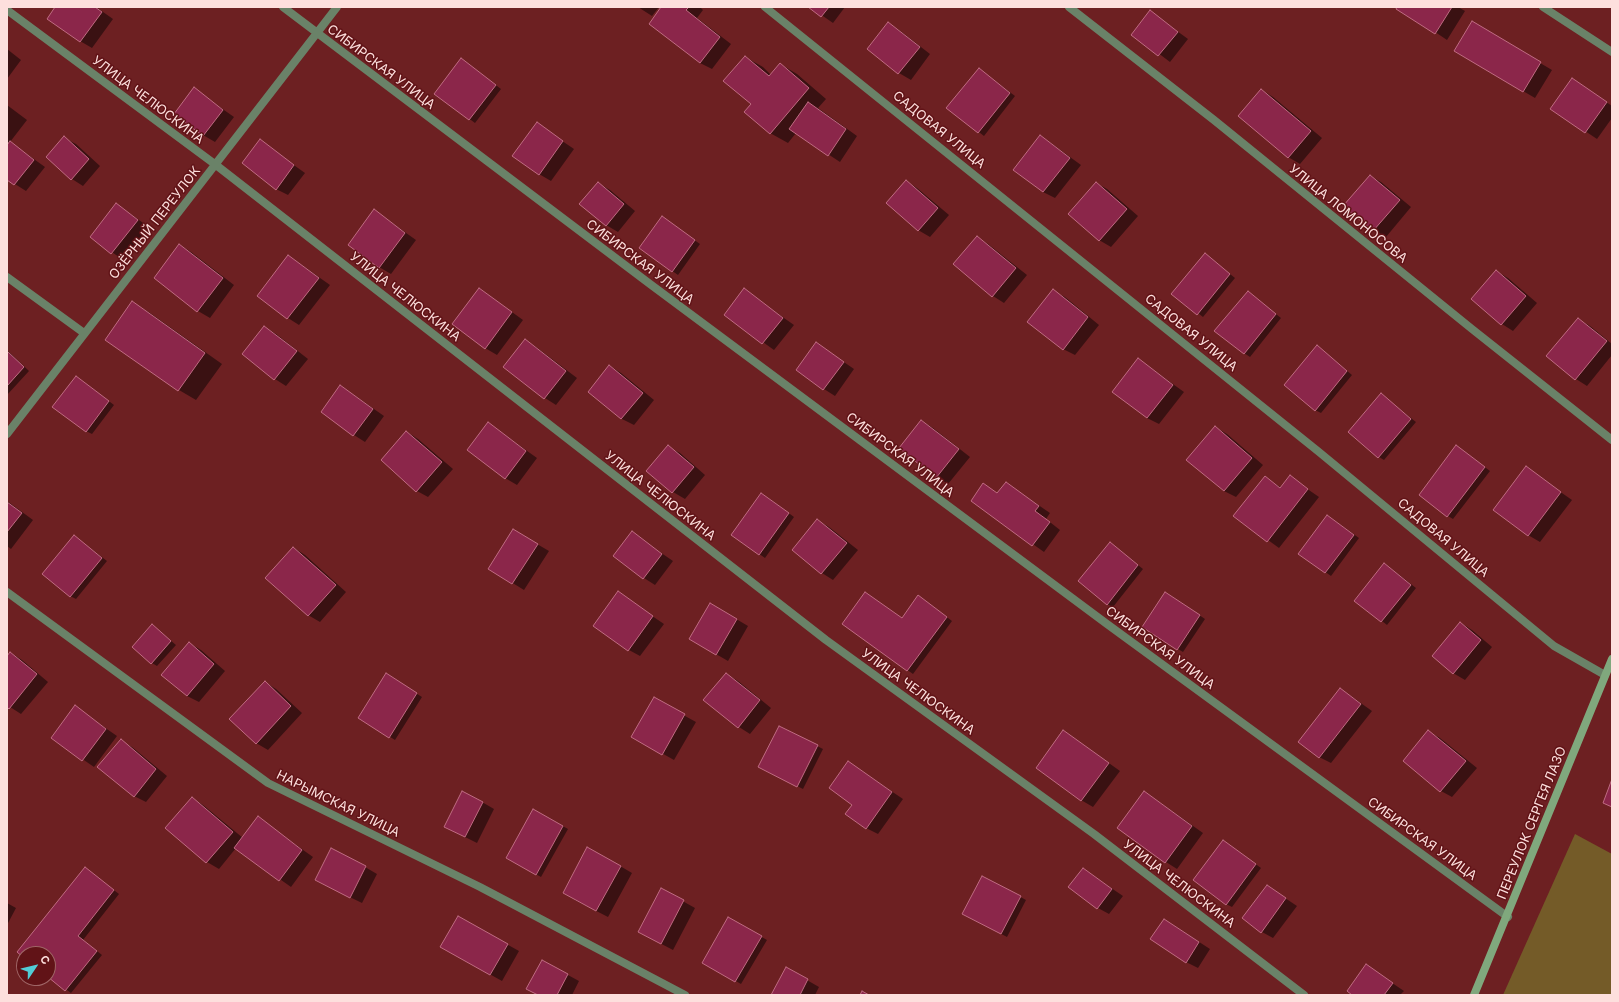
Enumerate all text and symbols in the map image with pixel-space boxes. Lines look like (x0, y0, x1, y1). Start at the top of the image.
street label: СИБИРСКАЯ УЛИЦА (324, 21, 438, 113)
street label: УЛИЦА ЧЕЛЮСКИНА (89, 53, 207, 147)
street label: САДОВАЯ УЛИЦА (890, 88, 988, 172)
street label: УЛИЦА ЛОМОНОСОВА (1286, 162, 1410, 266)
street label: ОЗЁРНЫЙ ПЕРЕУЛОК (106, 163, 204, 283)
street label: СИБИРСКАЯ УЛИЦА (583, 216, 697, 308)
street label: УЛИЦА ЧЕЛЮСКИНА (347, 249, 463, 345)
street label: САДОВАЯ УЛИЦА (1142, 291, 1240, 375)
street label: СИБИРСКАЯ УЛИЦА (843, 409, 957, 501)
street label: УЛИЦА ЧЕЛЮСКИНА (602, 448, 718, 544)
street label: САДОВАЯ УЛИЦА (1394, 495, 1492, 581)
street label: СИБИРСКАЯ УЛИЦА (1102, 603, 1218, 693)
street label: УЛИЦА ЧЕЛЮСКИНА (858, 646, 978, 738)
street label: ПЕРЕУЛОК СЕРГЕЯ ЛАЗО (1494, 744, 1570, 902)
street label: НАРЫМСКАЯ УЛИЦА (274, 767, 402, 841)
street label: СИБИРСКАЯ УЛИЦА (1364, 794, 1480, 884)
street label: УЛИЦА ЧЕЛЮСКИНА (1120, 837, 1238, 931)
north arrow (16, 946, 56, 986)
text: С (37, 952, 53, 967)

